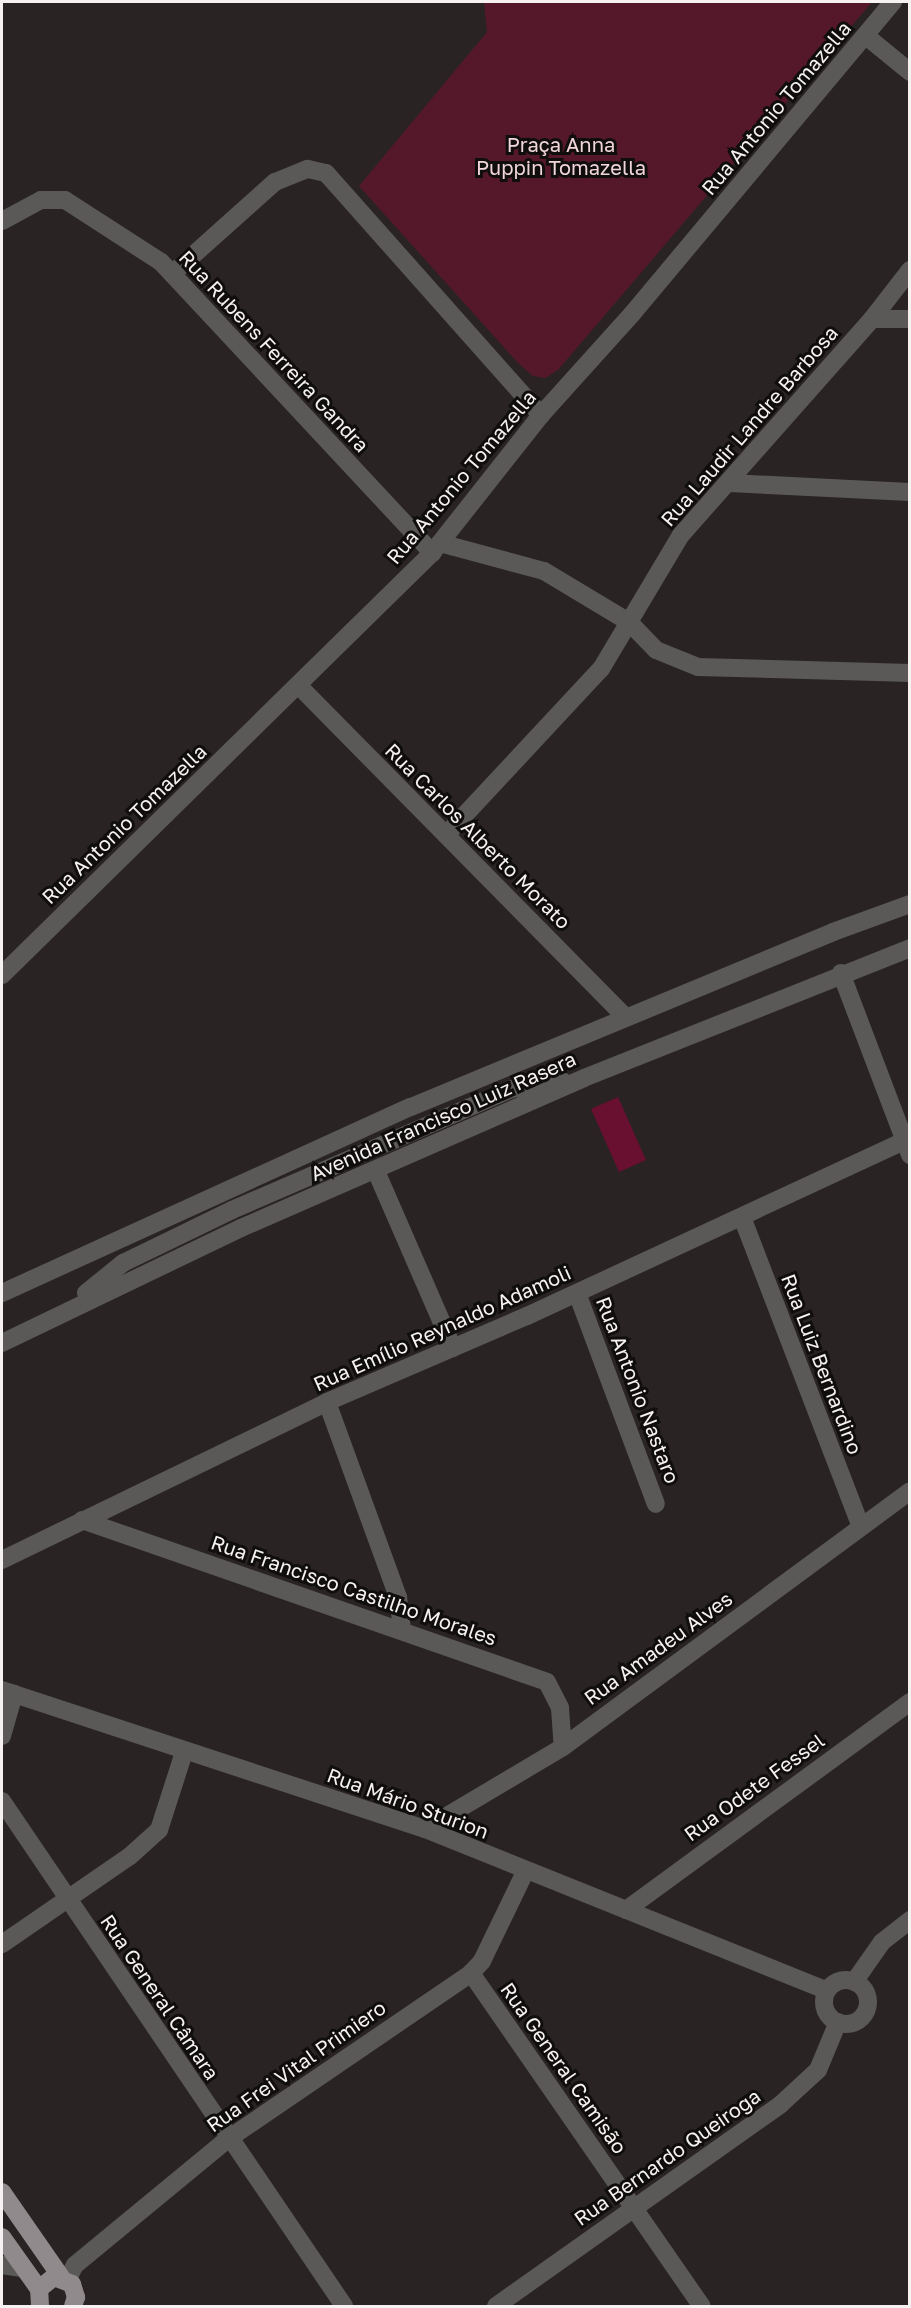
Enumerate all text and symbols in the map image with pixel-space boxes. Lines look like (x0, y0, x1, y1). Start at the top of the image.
street label: Rua Antonio Tomazella (696, 16, 856, 200)
park label: Praça Anna Puppin Tomazella (476, 132, 646, 179)
street label: Rua Rubens Ferreira Gandra (174, 245, 374, 457)
street label: Rua Laudir Landre Barbosa (655, 321, 843, 531)
street label: Rua Antonio Tomazella (381, 385, 541, 569)
street label: Rua Carlos Alberto Morato (380, 738, 576, 934)
street label: Rua Antonio Tomazella (37, 739, 211, 909)
street label: Avenida Francisco Luiz Rasera (306, 1046, 580, 1186)
street label: Rua Emílio Reynaldo Adamoli (310, 1260, 574, 1396)
street label: Rua Luiz Bernardino (777, 1270, 867, 1458)
street label: Rua Antonio Nastaro (591, 1293, 685, 1487)
street label: Rua Francisco Castilho Morales (208, 1530, 500, 1650)
street label: Rua Amadeu Alves (579, 1586, 737, 1710)
street label: Rua Odete Fessel (679, 1728, 829, 1846)
street label: Rua Mário Sturion (324, 1763, 492, 1843)
street label: Rua General Câmara (96, 1910, 224, 2084)
street label: Rua General Camisão (496, 1978, 632, 2158)
street label: Rua Frei Vital Primiero (202, 1995, 390, 2137)
street label: Rua Bernardo Queiroga (569, 2084, 765, 2230)

